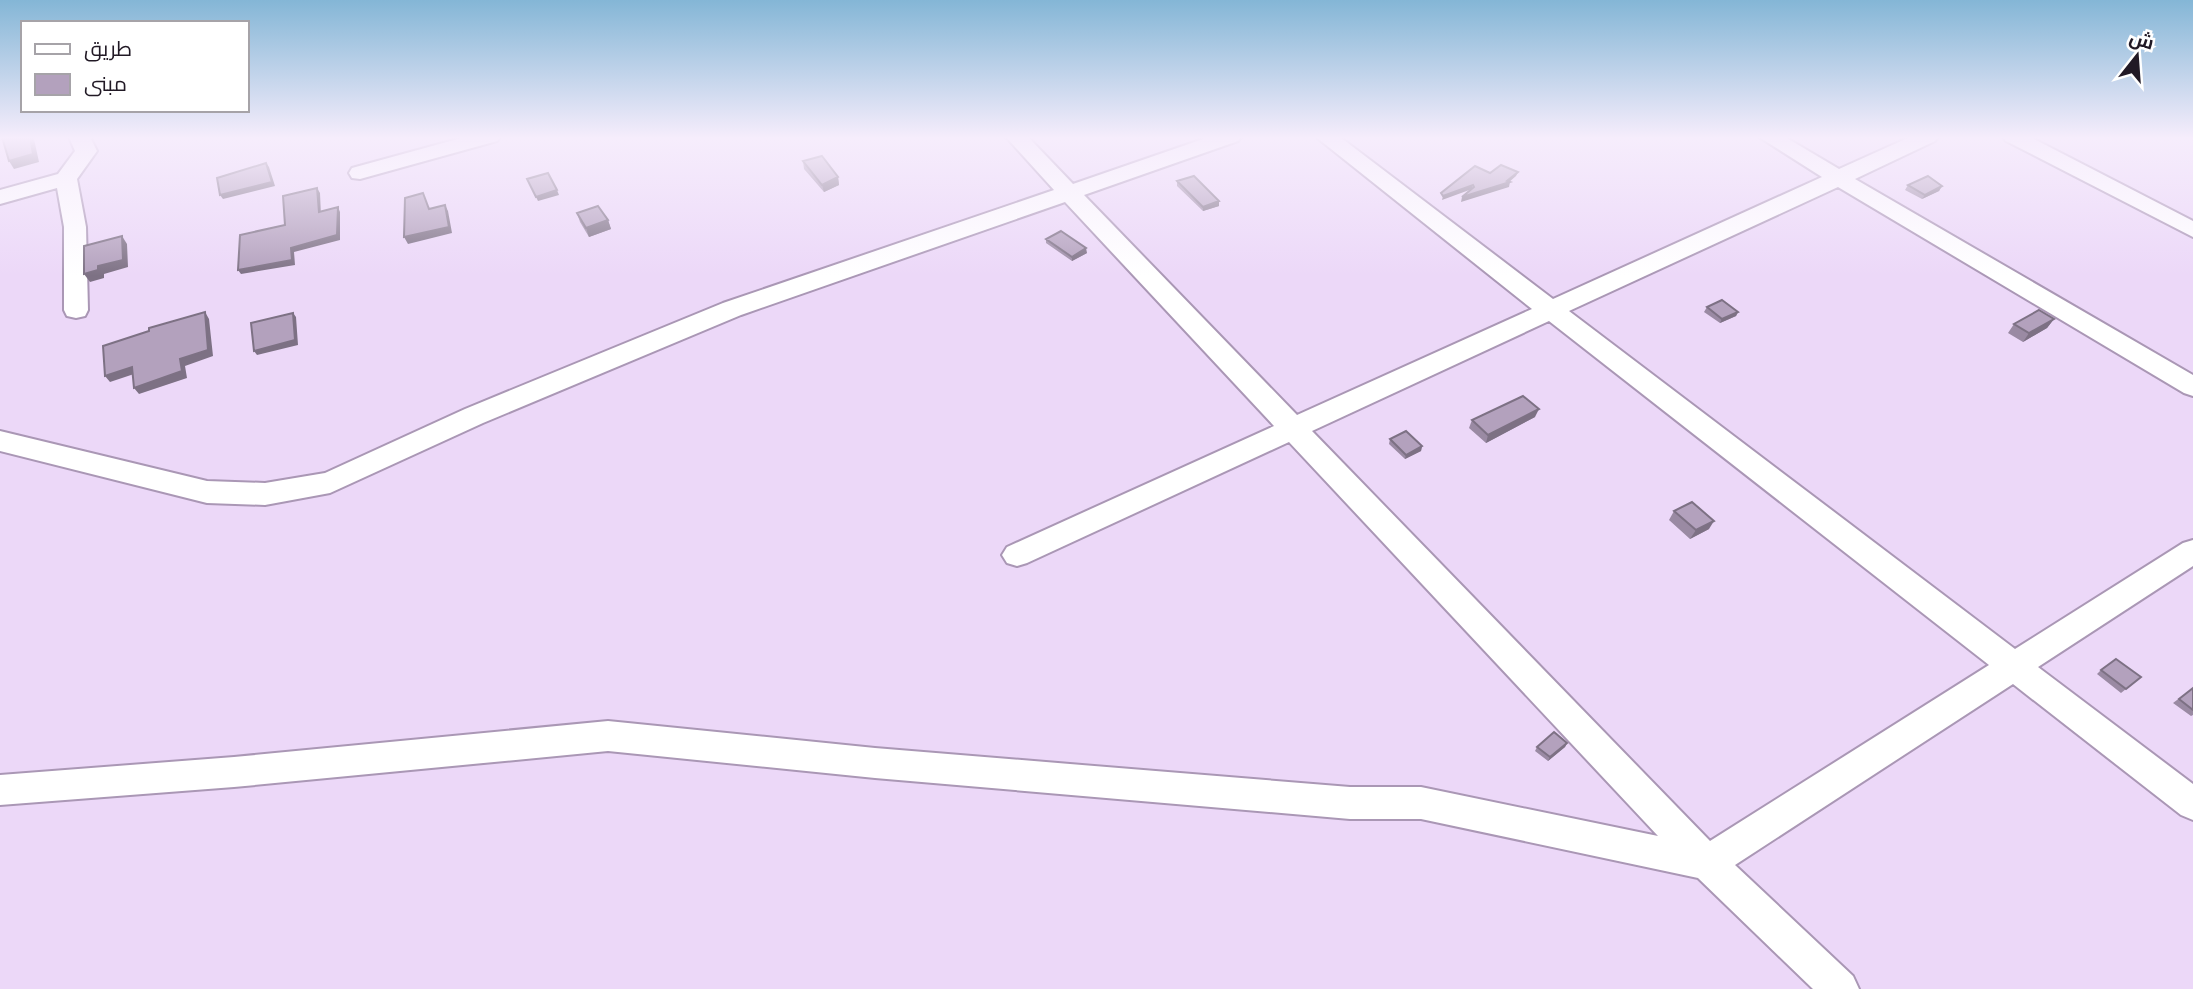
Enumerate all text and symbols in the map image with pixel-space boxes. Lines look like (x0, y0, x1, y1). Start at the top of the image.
legend (21, 21, 248, 112)
north arrow (2102, 21, 2172, 91)
text: ش (2127, 26, 2157, 55)
text: طريق (84, 36, 132, 62)
text: مبنى (84, 71, 127, 97)

